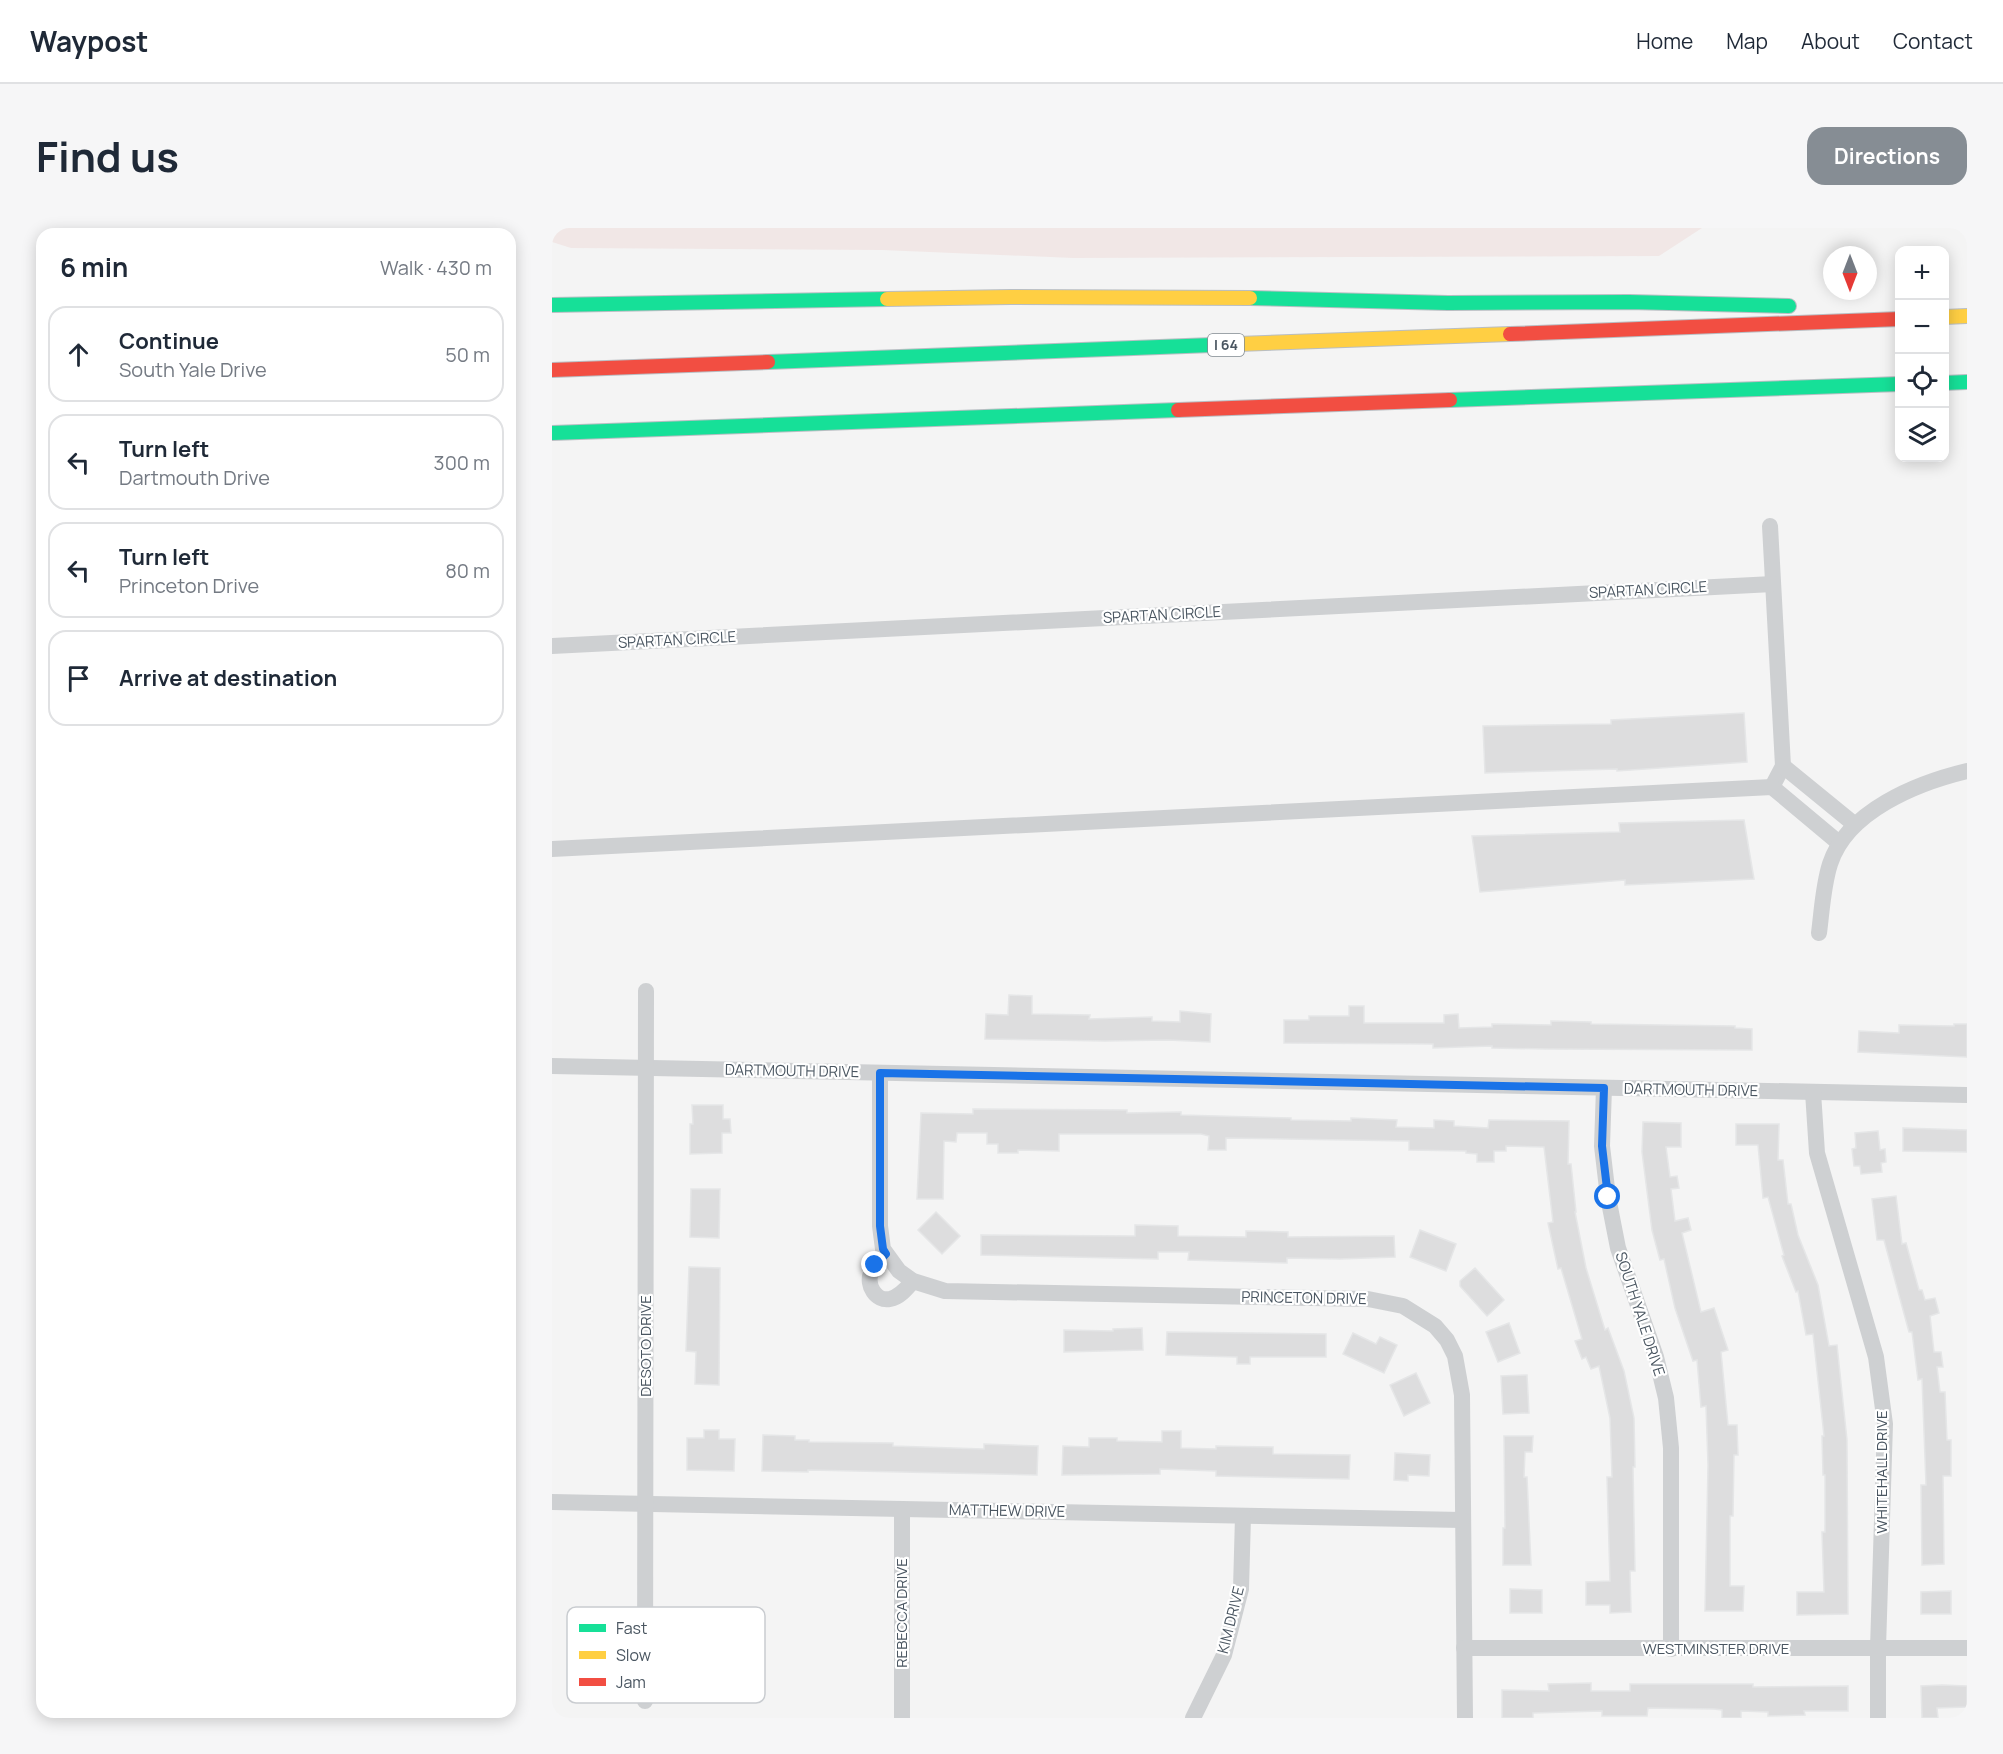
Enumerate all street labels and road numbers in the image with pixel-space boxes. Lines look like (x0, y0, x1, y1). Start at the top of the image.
road number: I 64 (1208, 334, 1244, 356)
street label: SPARTAN CIRCLE (1588, 576, 1708, 603)
street label: SPARTAN CIRCLE (1102, 601, 1222, 628)
street label: SPARTAN CIRCLE (617, 626, 737, 653)
street label: DARTMOUTH DRIVE (725, 1059, 859, 1082)
street label: DARTMOUTH DRIVE (1624, 1078, 1758, 1101)
street label: SOUTH YALE DRIVE (1610, 1249, 1670, 1379)
street label: PRINCETON DRIVE (1241, 1286, 1367, 1309)
street label: DESOTO DRIVE (635, 1295, 656, 1397)
street label: WHITEHALL DRIVE (1871, 1410, 1892, 1534)
street label: MATTHEW DRIVE (949, 1499, 1065, 1522)
street label: REBECCA DRIVE (891, 1558, 912, 1668)
street label: KIM DRIVE (1212, 1584, 1249, 1656)
street label: WESTMINSTER DRIVE (1643, 1638, 1789, 1659)

